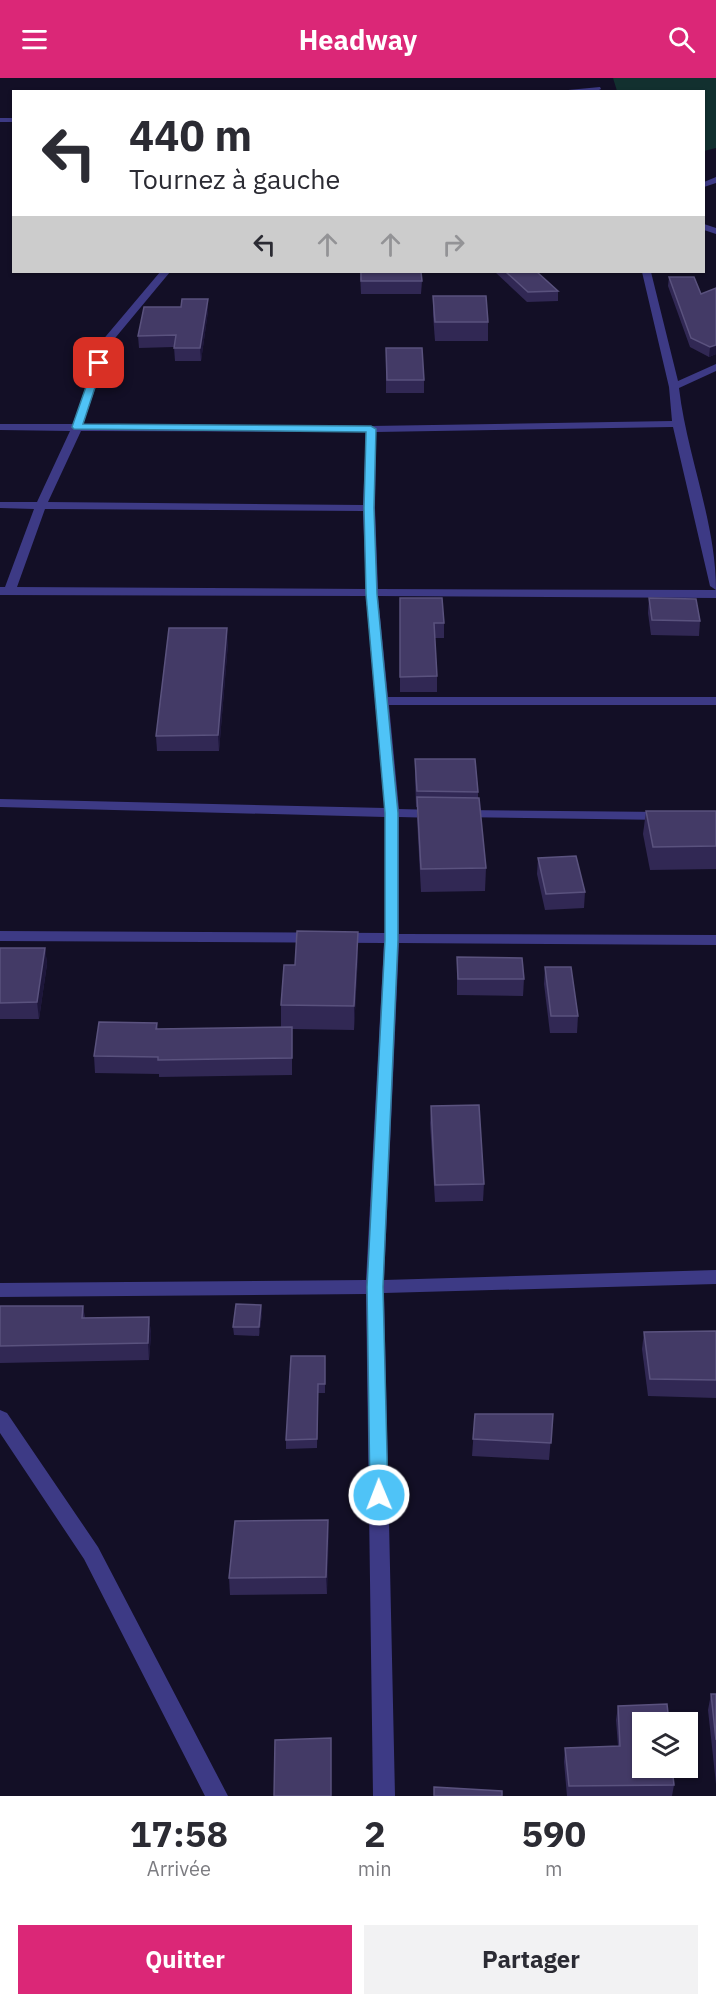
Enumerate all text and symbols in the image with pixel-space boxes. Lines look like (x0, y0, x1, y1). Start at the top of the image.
text: Headway (299, 22, 417, 57)
icon: menu (18, 23, 51, 56)
icon: search (665, 23, 698, 56)
text: 440 m (129, 108, 252, 163)
icon: left (30, 114, 108, 192)
text: Tournez à gauche (129, 161, 340, 196)
icon: left (248, 228, 281, 261)
icon: ahead (311, 228, 344, 261)
icon: ahead (374, 228, 407, 261)
icon: right (437, 228, 470, 261)
pin (73, 337, 124, 388)
icon: arrive (82, 346, 115, 379)
position arrow (347, 1463, 411, 1527)
map controls (632, 1712, 698, 1778)
button: layers (632, 1712, 698, 1778)
text: 17:58 (130, 1810, 228, 1857)
text: 2 (364, 1810, 386, 1857)
text: 590 (521, 1810, 586, 1857)
text: Arrivée (147, 1855, 211, 1882)
text: min (358, 1855, 392, 1882)
text: m (545, 1855, 563, 1882)
button: Quitter (18, 1925, 352, 1994)
button: Partager (364, 1925, 698, 1994)

